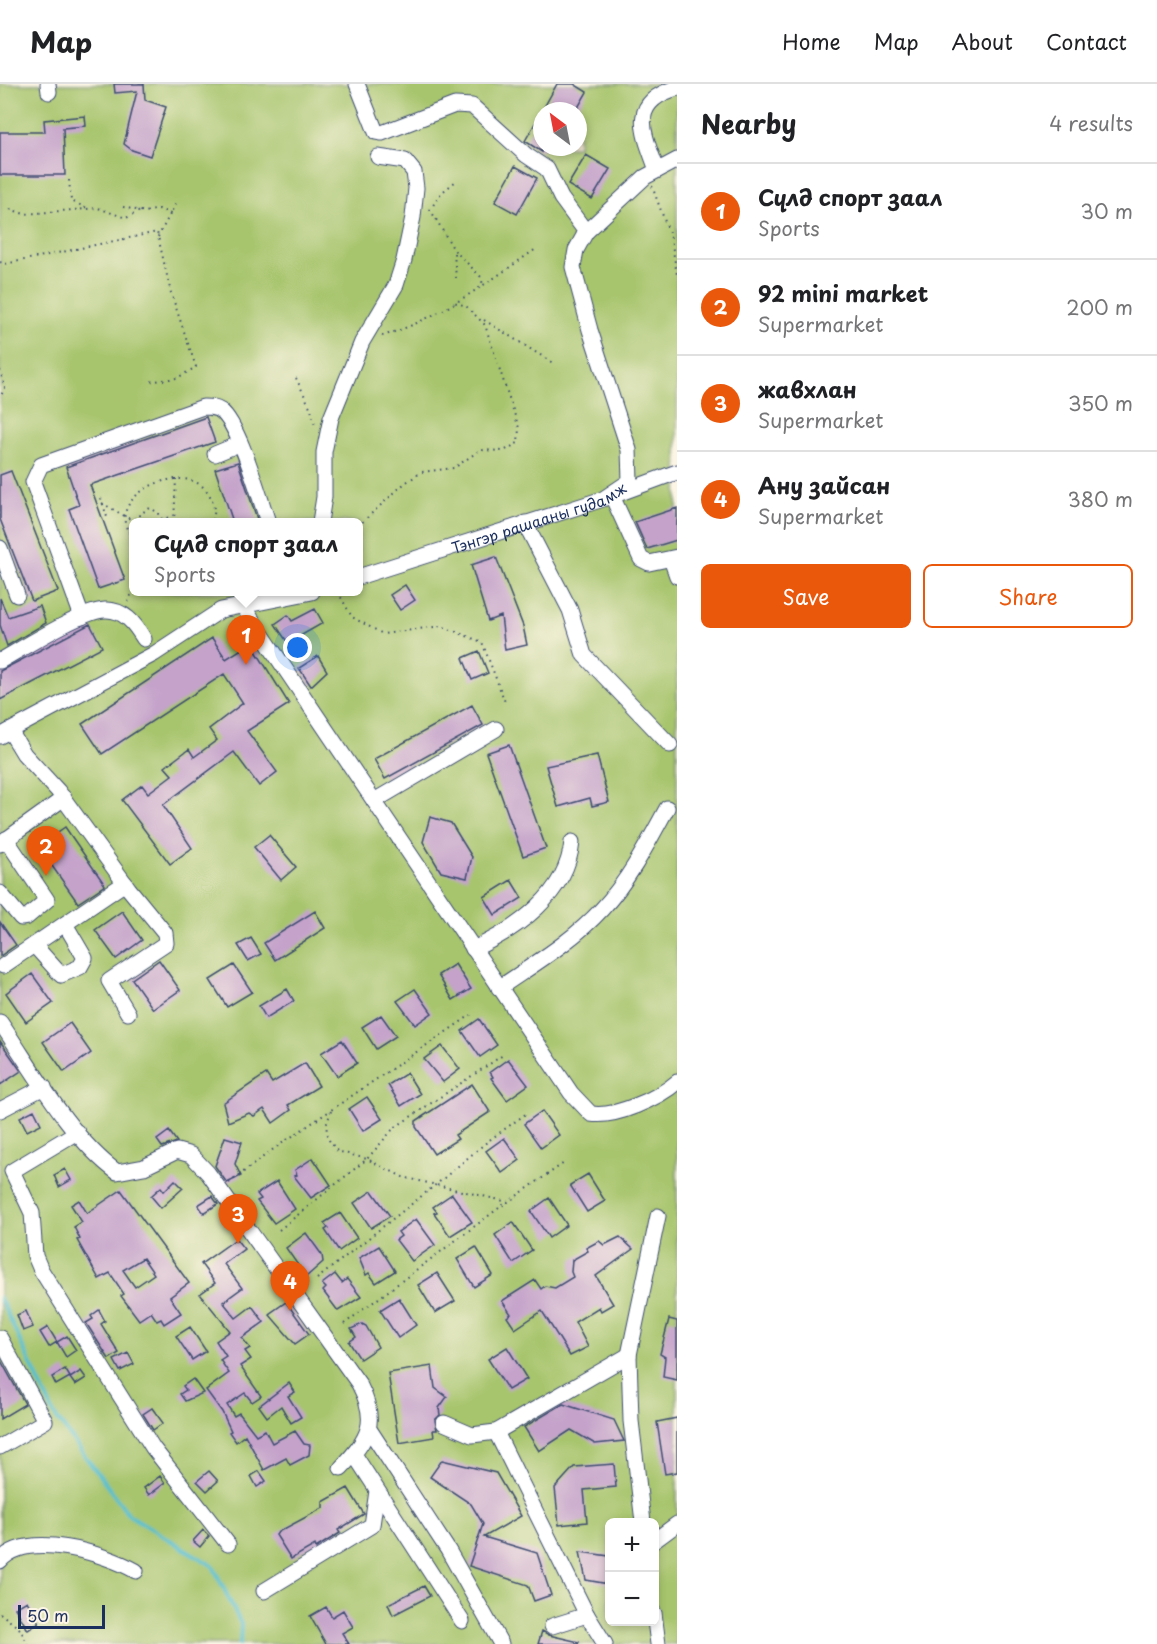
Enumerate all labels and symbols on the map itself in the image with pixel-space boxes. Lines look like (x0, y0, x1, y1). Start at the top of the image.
north arrow (533, 102, 587, 156)
street label: Тэнгэр рашааны гудамж (448, 476, 630, 558)
pin: 1 (226, 616, 266, 665)
your location (283, 633, 312, 662)
pin: 2 (26, 826, 66, 876)
pin: 3 (218, 1194, 258, 1244)
pin: 4 (270, 1262, 310, 1311)
scale bar (18, 1602, 105, 1630)

